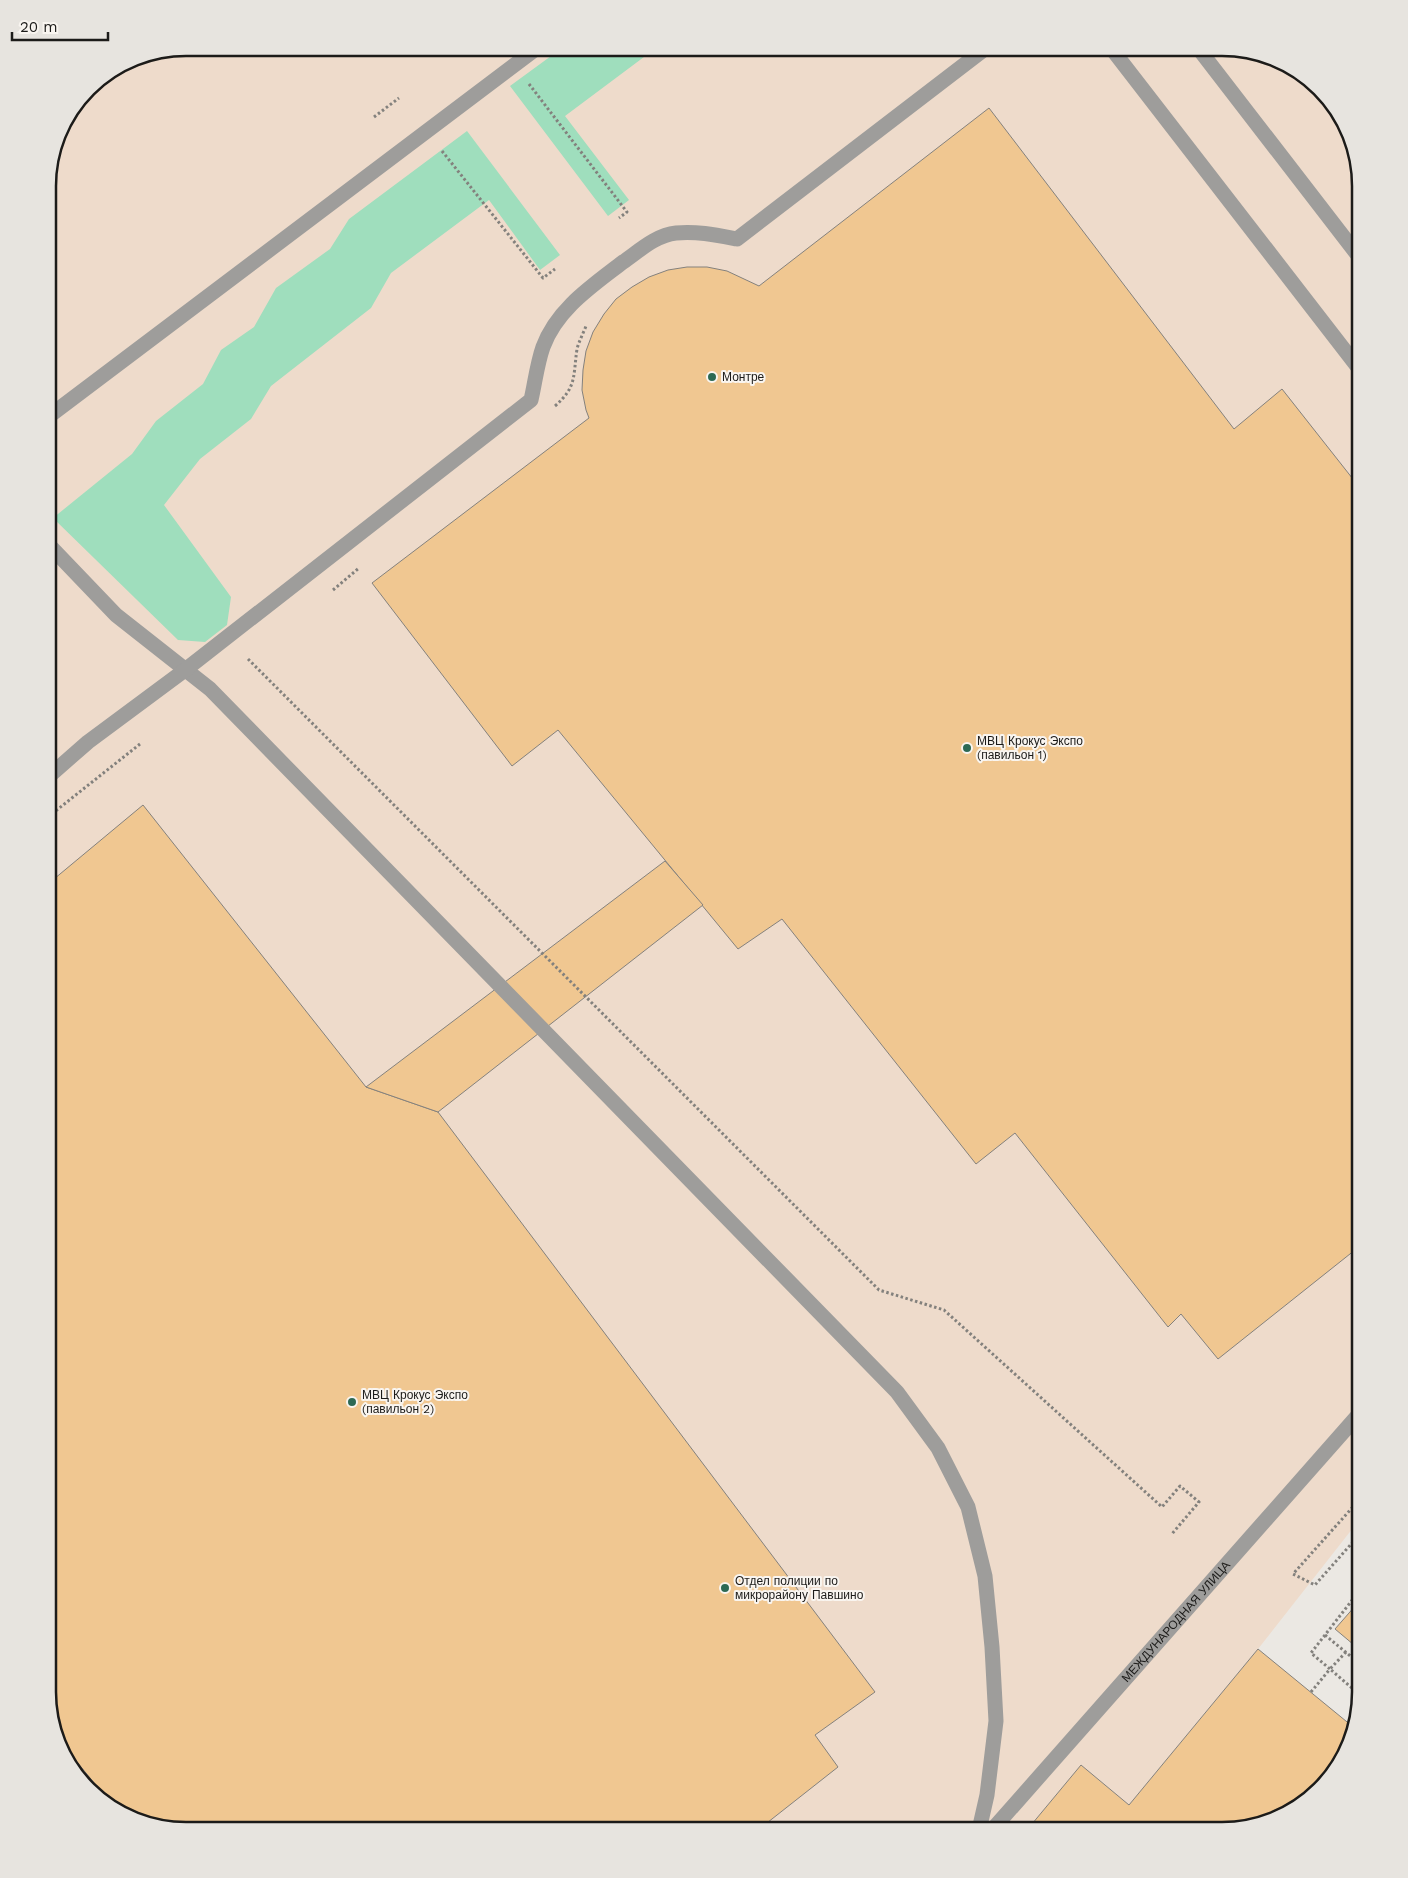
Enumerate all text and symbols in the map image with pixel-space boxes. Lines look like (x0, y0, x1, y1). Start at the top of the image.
scale bar (12, 10, 109, 42)
text: 20 m (20, 18, 58, 36)
place label: Монтре (722, 370, 765, 384)
marker: Монтре (706, 371, 718, 383)
place label: МВЦ Крокус Экспо (павильон 1) (977, 734, 1083, 762)
marker: МВЦ Крокус Экспо (павильон 1) (961, 742, 973, 754)
place label: МВЦ Крокус Экспо (павильон 2) (362, 1388, 468, 1416)
marker: МВЦ Крокус Экспо (павильон 2) (346, 1396, 358, 1408)
street label: МЕЖДУНАРОДНАЯ УЛИЦА (1119, 1558, 1233, 1685)
place label: Отдел полиции по микрорайону Павшино (735, 1574, 864, 1602)
marker: Отдел полиции по микрорайону Павшино (719, 1582, 731, 1594)

